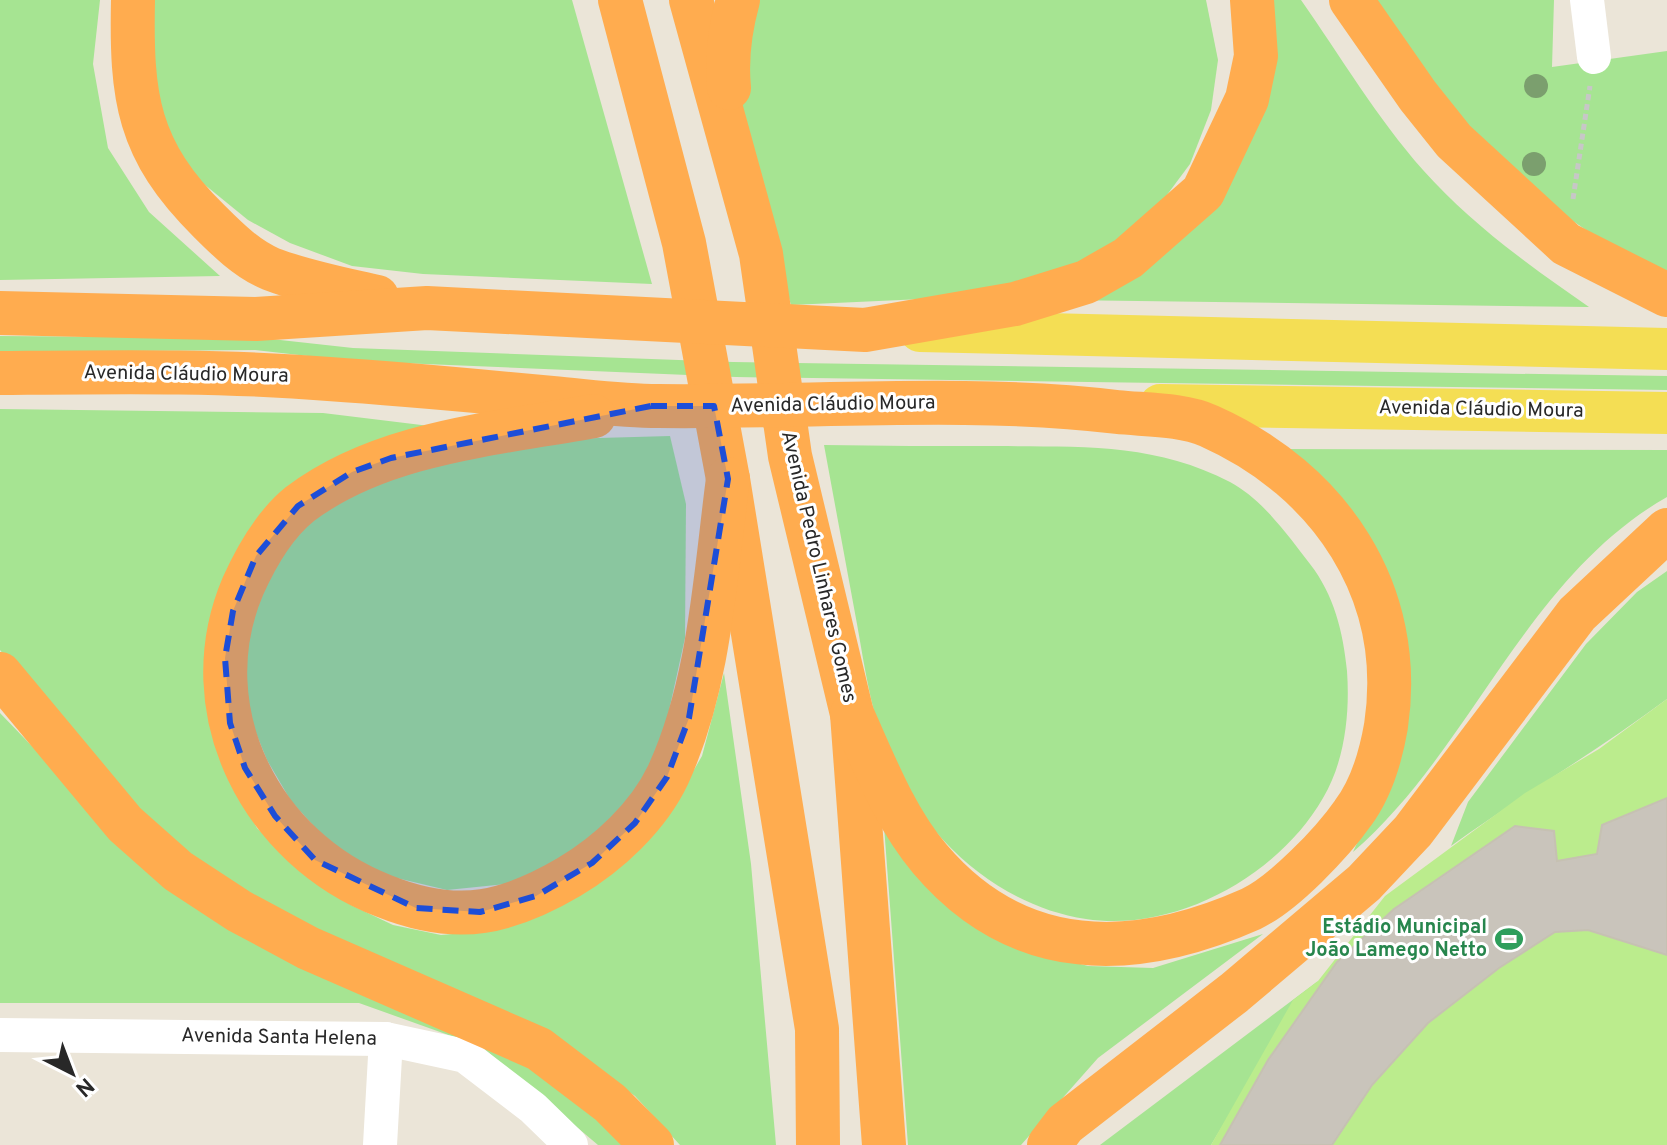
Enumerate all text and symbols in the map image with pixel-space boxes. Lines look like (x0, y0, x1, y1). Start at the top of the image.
street label: Avenida Cláudio Moura (83, 360, 289, 390)
street label: Avenida Cláudio Moura (730, 390, 936, 420)
street label: Avenida Cláudio Moura (1378, 395, 1584, 425)
street label: Avenida Pedro Linhares Gomes (774, 429, 862, 705)
place label: Estádio Municipal João Lamego Netto (1305, 915, 1487, 964)
sports icon: Estádio Municipal João Lamego Netto (1494, 924, 1524, 954)
street label: Avenida Santa Helena (181, 1023, 377, 1053)
north arrow (32, 1033, 112, 1113)
text: N (69, 1071, 99, 1101)

